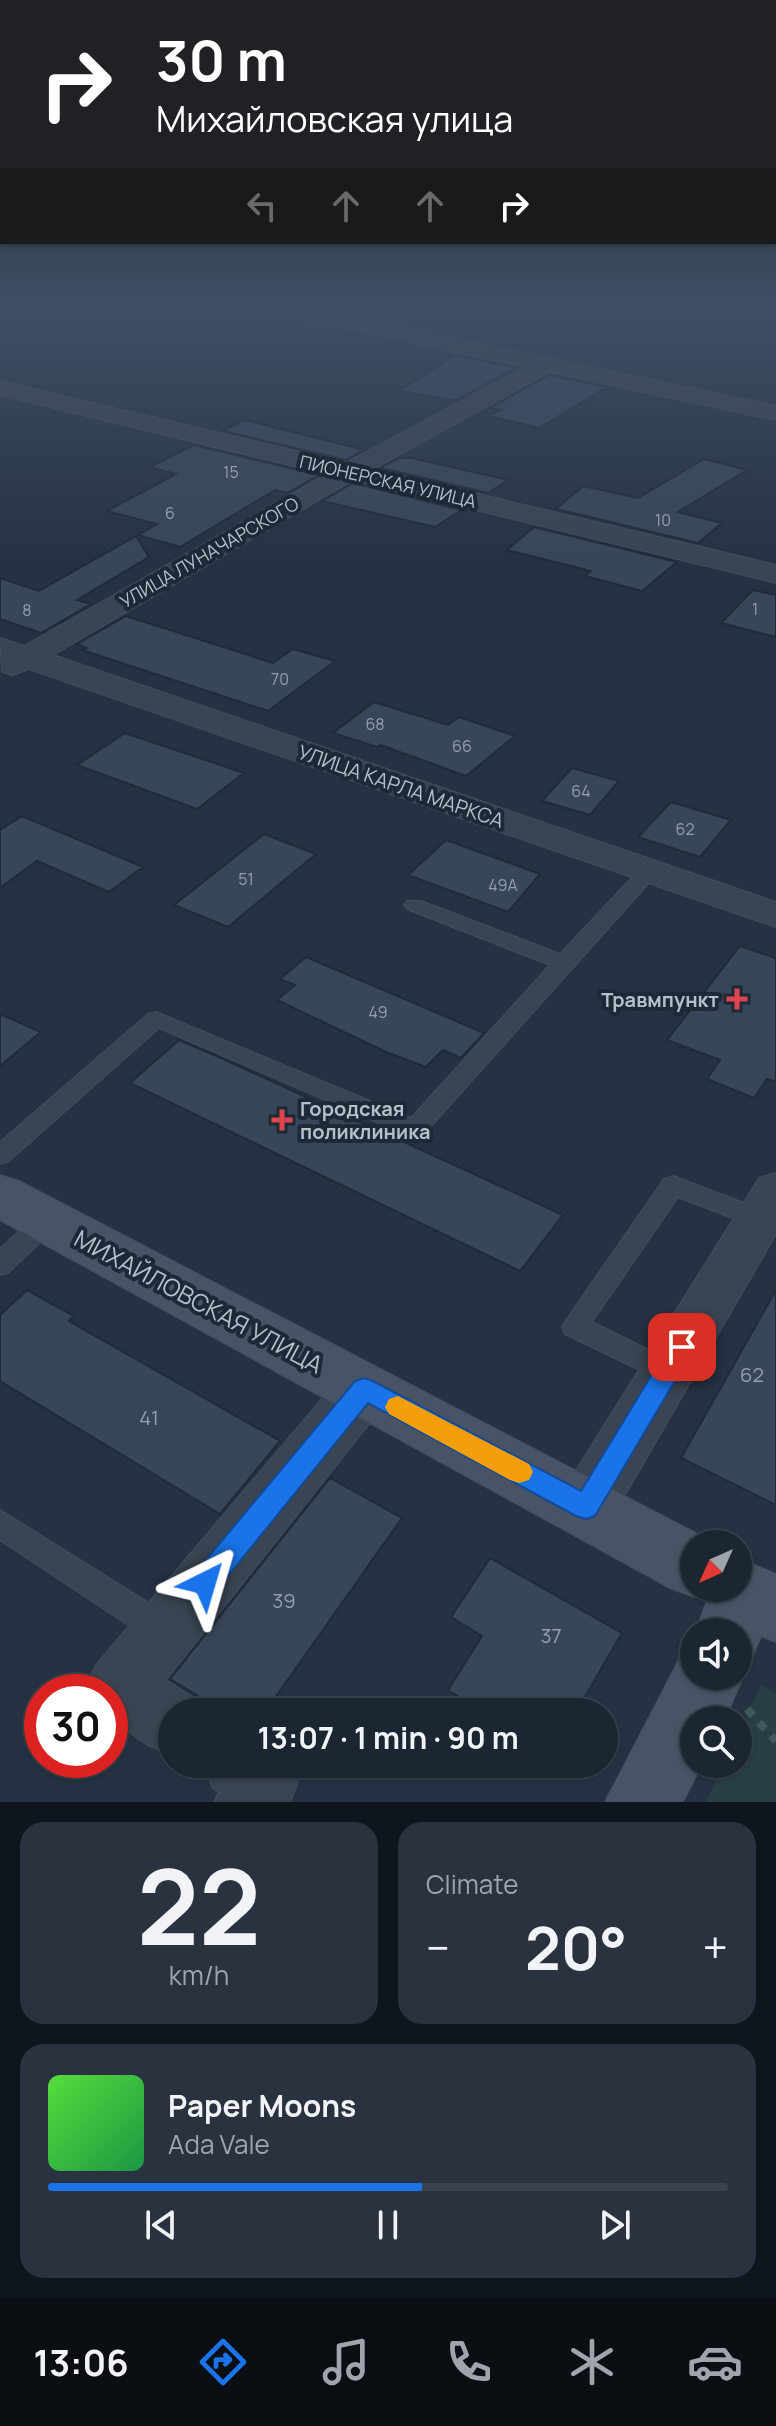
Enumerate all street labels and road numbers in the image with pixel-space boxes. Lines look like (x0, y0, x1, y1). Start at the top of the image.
street label: ПИОНЕРСКАЯ УЛИЦА (297, 449, 479, 513)
street label: УЛИЦА ЛУНАЧАРСКОГО (115, 491, 303, 613)
street label: УЛИЦА КАРЛА МАРКСА (295, 738, 508, 834)
street label: МИХАЙЛОВСКАЯ УЛИЦА (69, 1221, 329, 1381)

